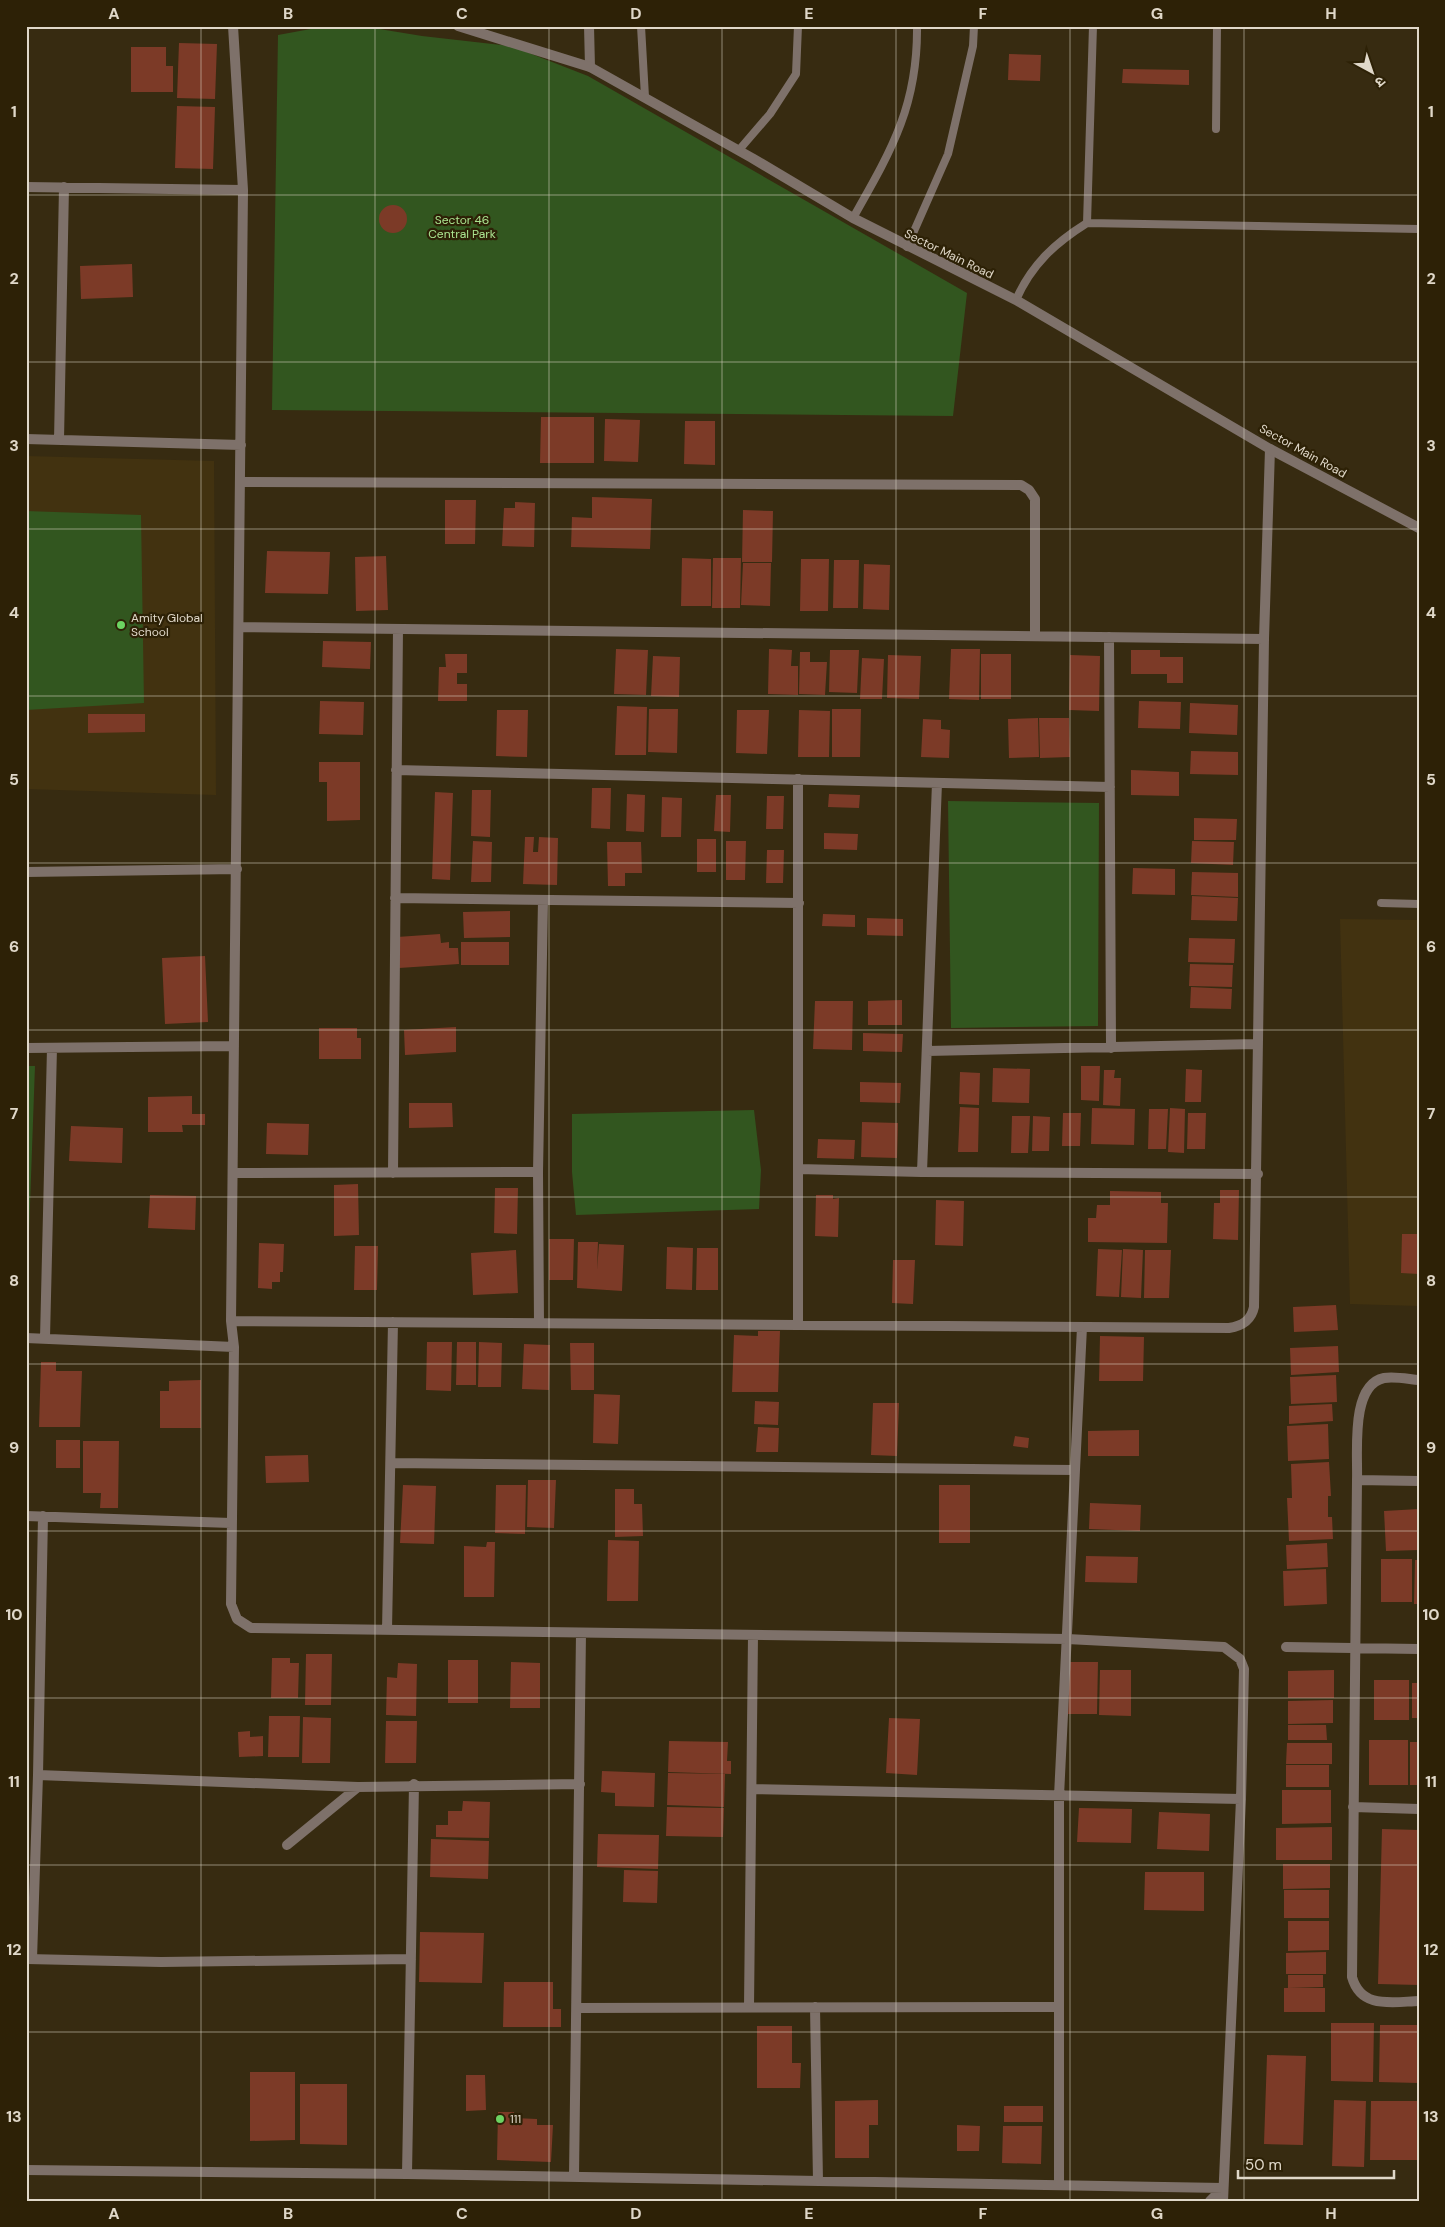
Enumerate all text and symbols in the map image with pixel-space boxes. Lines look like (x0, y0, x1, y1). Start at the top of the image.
text: A (108, 3, 120, 24)
text: B (283, 3, 293, 24)
text: C (456, 3, 468, 24)
text: D (630, 3, 642, 24)
text: E (804, 3, 814, 24)
text: F (979, 3, 988, 24)
text: G (1151, 3, 1163, 24)
text: H (1325, 3, 1337, 24)
north arrow (1348, 48, 1398, 98)
text: उ (1371, 72, 1389, 92)
text: 1 (11, 101, 17, 122)
text: 1 (1428, 101, 1434, 122)
park label: Sector 46 Central Park (428, 212, 496, 242)
street label: Sector Main Road (902, 225, 996, 283)
text: 2 (9, 268, 19, 289)
text: 2 (1426, 268, 1436, 289)
street label: Sector Main Road (1257, 420, 1349, 482)
text: 3 (9, 435, 19, 456)
text: 3 (1426, 435, 1436, 456)
text: 4 (9, 602, 19, 623)
text: 4 (1426, 602, 1436, 623)
place label: Amity Global School (131, 610, 203, 640)
marker: Amity Global School (115, 619, 127, 631)
text: 5 (9, 769, 19, 790)
text: 5 (1426, 769, 1436, 790)
text: 6 (9, 936, 19, 957)
text: 6 (1426, 936, 1436, 957)
text: 7 (10, 1103, 19, 1124)
text: 7 (1427, 1103, 1436, 1124)
text: 8 (9, 1270, 19, 1291)
text: 8 (1426, 1270, 1436, 1291)
text: 9 (9, 1437, 19, 1458)
text: 9 (1426, 1437, 1436, 1458)
text: 10 (5, 1604, 23, 1625)
text: 10 (1422, 1604, 1440, 1625)
text: 11 (8, 1771, 20, 1792)
text: 11 (1425, 1771, 1437, 1792)
text: 12 (6, 1939, 22, 1960)
text: 12 (1423, 1939, 1439, 1960)
text: 13 (6, 2106, 22, 2127)
text: 13 (1423, 2106, 1439, 2127)
place label: 111 (510, 2111, 521, 2127)
marker: 111 (494, 2113, 506, 2125)
scale bar (1238, 2147, 1394, 2179)
text: 50 m (1245, 2155, 1282, 2175)
text: A (108, 2203, 120, 2224)
text: B (283, 2203, 293, 2224)
text: C (456, 2203, 468, 2224)
text: D (630, 2203, 642, 2224)
text: E (804, 2203, 814, 2224)
text: F (979, 2203, 988, 2224)
text: G (1151, 2203, 1163, 2224)
text: H (1325, 2203, 1337, 2224)

